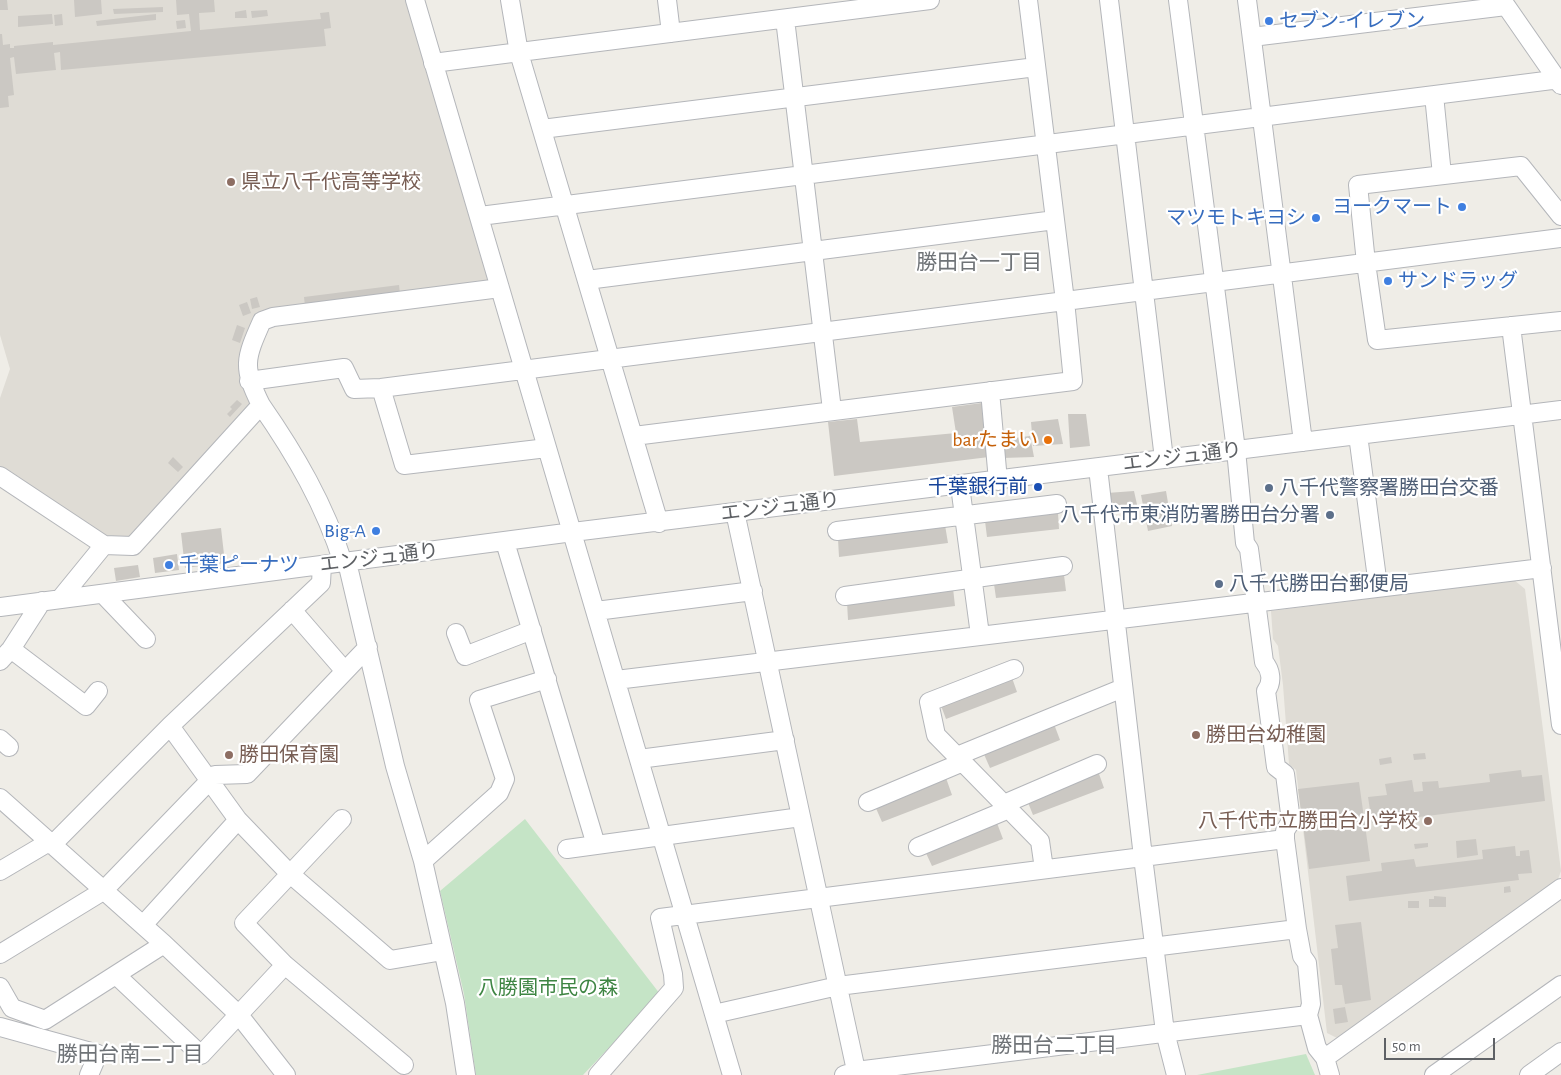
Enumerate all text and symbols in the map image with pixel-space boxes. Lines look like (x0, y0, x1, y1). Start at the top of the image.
place label: セブン-イレブン (1279, 9, 1425, 33)
marker: セブン-イレブン (1263, 15, 1275, 27)
place label: 県立八千代高等学校 (241, 170, 421, 194)
marker: 県立八千代高等学校 (225, 176, 237, 188)
place label: ヨークマート (1332, 195, 1452, 219)
marker: ヨークマート (1456, 201, 1468, 213)
place label: マツモトキヨシ (1166, 206, 1306, 230)
marker: マツモトキヨシ (1310, 212, 1322, 224)
district label: 勝田台一丁目 (916, 250, 1042, 276)
place label: サンドラッグ (1398, 269, 1518, 293)
marker: サンドラッグ (1382, 275, 1394, 287)
place label: barたまい (952, 428, 1038, 452)
marker: barたまい (1042, 434, 1054, 446)
street label: エンジュ通り (1121, 438, 1243, 476)
place label: 千葉銀行前 (928, 475, 1028, 499)
place label: 八千代警察署勝田台交番 (1279, 476, 1499, 500)
marker: 千葉銀行前 (1032, 481, 1044, 493)
marker: 八千代警察署勝田台交番 (1263, 482, 1275, 494)
street label: エンジュ通り (719, 488, 841, 526)
place label: 八千代市東消防署勝田台分署 (1060, 503, 1320, 527)
marker: 八千代市東消防署勝田台分署 (1324, 509, 1336, 521)
place label: Big-A (324, 519, 366, 543)
marker: Big-A (370, 525, 382, 537)
street label: エンジュ通り (318, 539, 440, 577)
place label: 千葉ピーナツ (179, 553, 299, 577)
marker: 千葉ピーナツ (163, 559, 175, 571)
place label: 八千代勝田台郵便局 (1229, 572, 1409, 596)
marker: 八千代勝田台郵便局 (1213, 578, 1225, 590)
place label: 勝田台幼稚園 (1206, 723, 1326, 747)
marker: 勝田台幼稚園 (1190, 729, 1202, 741)
place label: 勝田保育園 (239, 743, 339, 767)
marker: 勝田保育園 (223, 749, 235, 761)
place label: 八千代市立勝田台小学校 (1198, 809, 1418, 833)
marker: 八千代市立勝田台小学校 (1422, 815, 1434, 827)
park label: 八勝園市民の森 (478, 976, 618, 1000)
scale bar (1386, 1028, 1497, 1060)
district label: 勝田台二丁目 (991, 1033, 1117, 1059)
text: 50 m (1392, 1039, 1421, 1054)
district label: 勝田台南二丁目 (57, 1042, 203, 1068)

